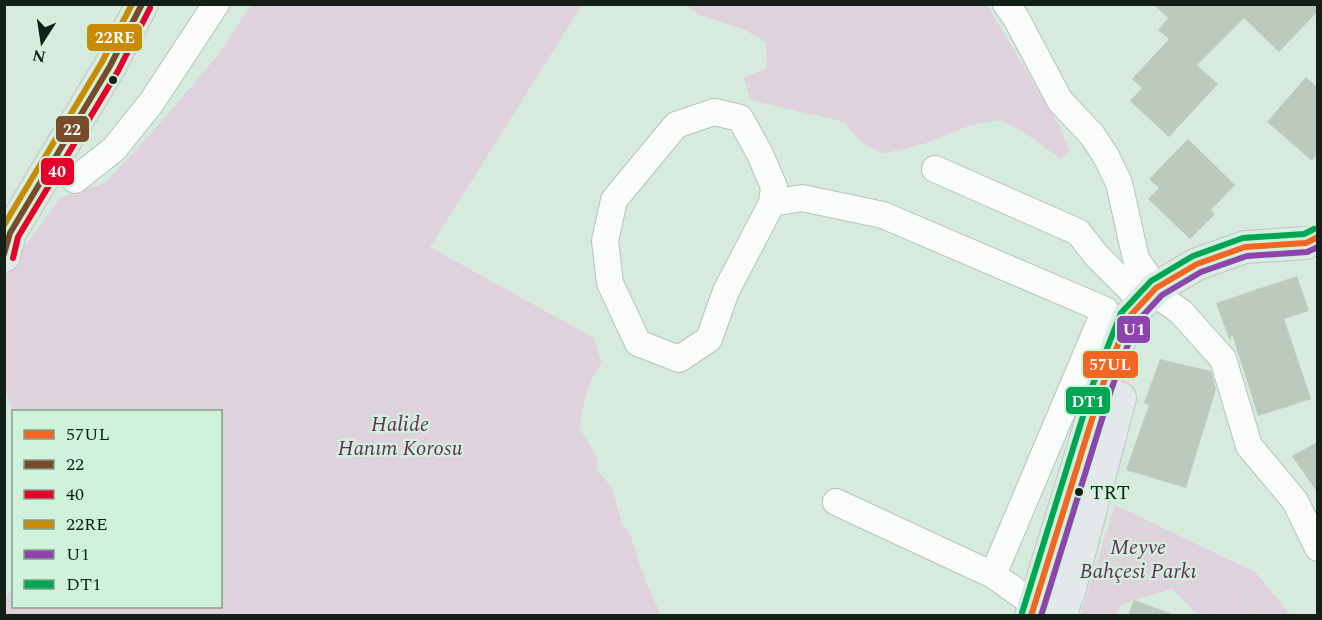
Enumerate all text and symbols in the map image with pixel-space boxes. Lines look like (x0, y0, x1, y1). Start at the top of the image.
north arrow (12, 12, 72, 72)
line badge: 22RE (86, 23, 143, 52)
text: 22RE (95, 26, 135, 50)
text: N (30, 43, 48, 69)
unlabelled marker (107, 74, 119, 86)
line badge: 22 (55, 115, 90, 143)
text: 22 (63, 118, 81, 142)
line badge: 40 (40, 157, 75, 186)
text: 40 (48, 160, 66, 184)
line badge: U1 (1116, 315, 1151, 344)
text: U1 (1123, 318, 1145, 342)
line badge: 57UL (1082, 350, 1139, 379)
text: 57UL (1089, 353, 1131, 377)
line badge: DT1 (1065, 386, 1111, 415)
text: DT1 (1071, 390, 1105, 414)
park label: Halide Hanım Korosu (338, 409, 462, 465)
legend (12, 410, 222, 608)
text: 57UL (66, 421, 110, 448)
text: 22 (66, 451, 84, 478)
place label: TRT (1090, 478, 1130, 508)
text: 40 (66, 481, 84, 508)
marker: TRT (1073, 486, 1085, 498)
text: 22RE (66, 511, 108, 538)
park label: Meyve Bahçesi Parkı (1079, 532, 1197, 588)
text: U1 (66, 541, 90, 568)
text: DT1 (66, 571, 101, 598)

